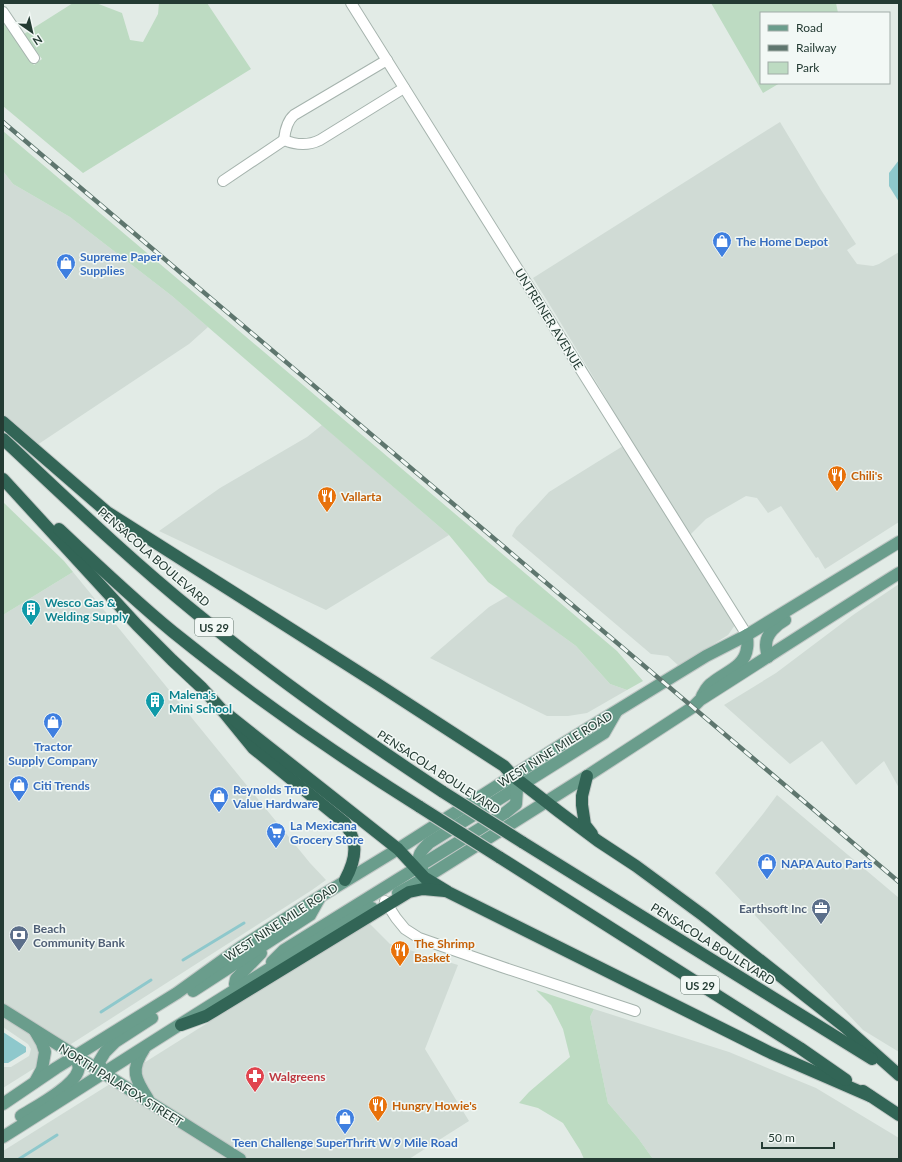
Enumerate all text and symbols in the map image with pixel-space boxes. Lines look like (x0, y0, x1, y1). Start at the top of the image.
north arrow (12, 12, 52, 52)
legend (760, 12, 890, 84)
text: Road (796, 20, 823, 35)
text: N (31, 33, 45, 48)
text: Railway (796, 40, 837, 55)
text: Park (796, 60, 820, 75)
shop icon: The Home Depot (711, 230, 733, 258)
place label: The Home Depot (736, 234, 829, 249)
place label: Supreme Paper Supplies (80, 249, 162, 278)
shop icon: Supreme Paper Supplies (55, 252, 77, 280)
street label: UNTREINER AVENUE (512, 266, 586, 372)
restaurant icon: Chili's (826, 464, 848, 492)
place label: Chili's (851, 468, 882, 483)
restaurant icon: Vallarta (316, 485, 338, 513)
place label: Vallarta (340, 489, 382, 504)
street label: PENSACOLA BOULEVARD (95, 504, 213, 610)
place label: Wesco Gas & Welding Supply (45, 595, 129, 624)
building icon: Wesco Gas & Welding Supply (20, 598, 42, 626)
road number: US 29 (195, 618, 233, 636)
place label: Malena's Mini School (169, 687, 232, 716)
building icon: Malena's Mini School (144, 690, 166, 718)
street label: WEST NINE MILE ROAD (495, 708, 615, 790)
shop icon: Tractor Supply Company (42, 711, 64, 739)
street label: PENSACOLA BOULEVARD (375, 727, 503, 817)
place label: Tractor Supply Company (8, 739, 98, 768)
shop icon: Citi Trends (8, 774, 30, 802)
place label: Citi Trends (33, 778, 90, 793)
place label: Reynolds True Value Hardware (232, 782, 319, 811)
shop icon: Reynolds True Value Hardware (208, 785, 230, 813)
place label: La Mexicana Grocery Store (290, 818, 364, 847)
supermarket icon: La Mexicana Grocery Store (265, 821, 287, 849)
shop icon: NAPA Auto Parts (756, 852, 778, 880)
place label: NAPA Auto Parts (781, 856, 873, 871)
street label: WEST NINE MILE ROAD (222, 880, 340, 964)
office icon: Earthsoft Inc (810, 897, 832, 925)
street label: PENSACOLA BOULEVARD (648, 900, 778, 988)
place label: Earthsoft Inc (739, 901, 807, 916)
place label: Beach Community Bank (33, 921, 125, 950)
bank icon: Beach Community Bank (8, 924, 30, 952)
place label: The Shrimp Basket (414, 936, 475, 965)
restaurant icon: The Shrimp Basket (389, 939, 411, 967)
road number: US 29 (681, 976, 719, 994)
street label: NORTH PALAFOX STREET (56, 1041, 186, 1129)
pharmacy icon: Walgreens (244, 1065, 266, 1093)
place label: Walgreens (269, 1069, 325, 1084)
restaurant icon: Hungry Howie's (367, 1094, 389, 1122)
place label: Hungry Howie's (392, 1098, 477, 1113)
shop icon: Teen Challenge SuperThrift W 9 Mile Road (334, 1107, 356, 1135)
scale bar (762, 1124, 834, 1150)
text: 50 m (768, 1130, 795, 1145)
place label: Teen Challenge SuperThrift W 9 Mile Road (232, 1135, 458, 1150)

